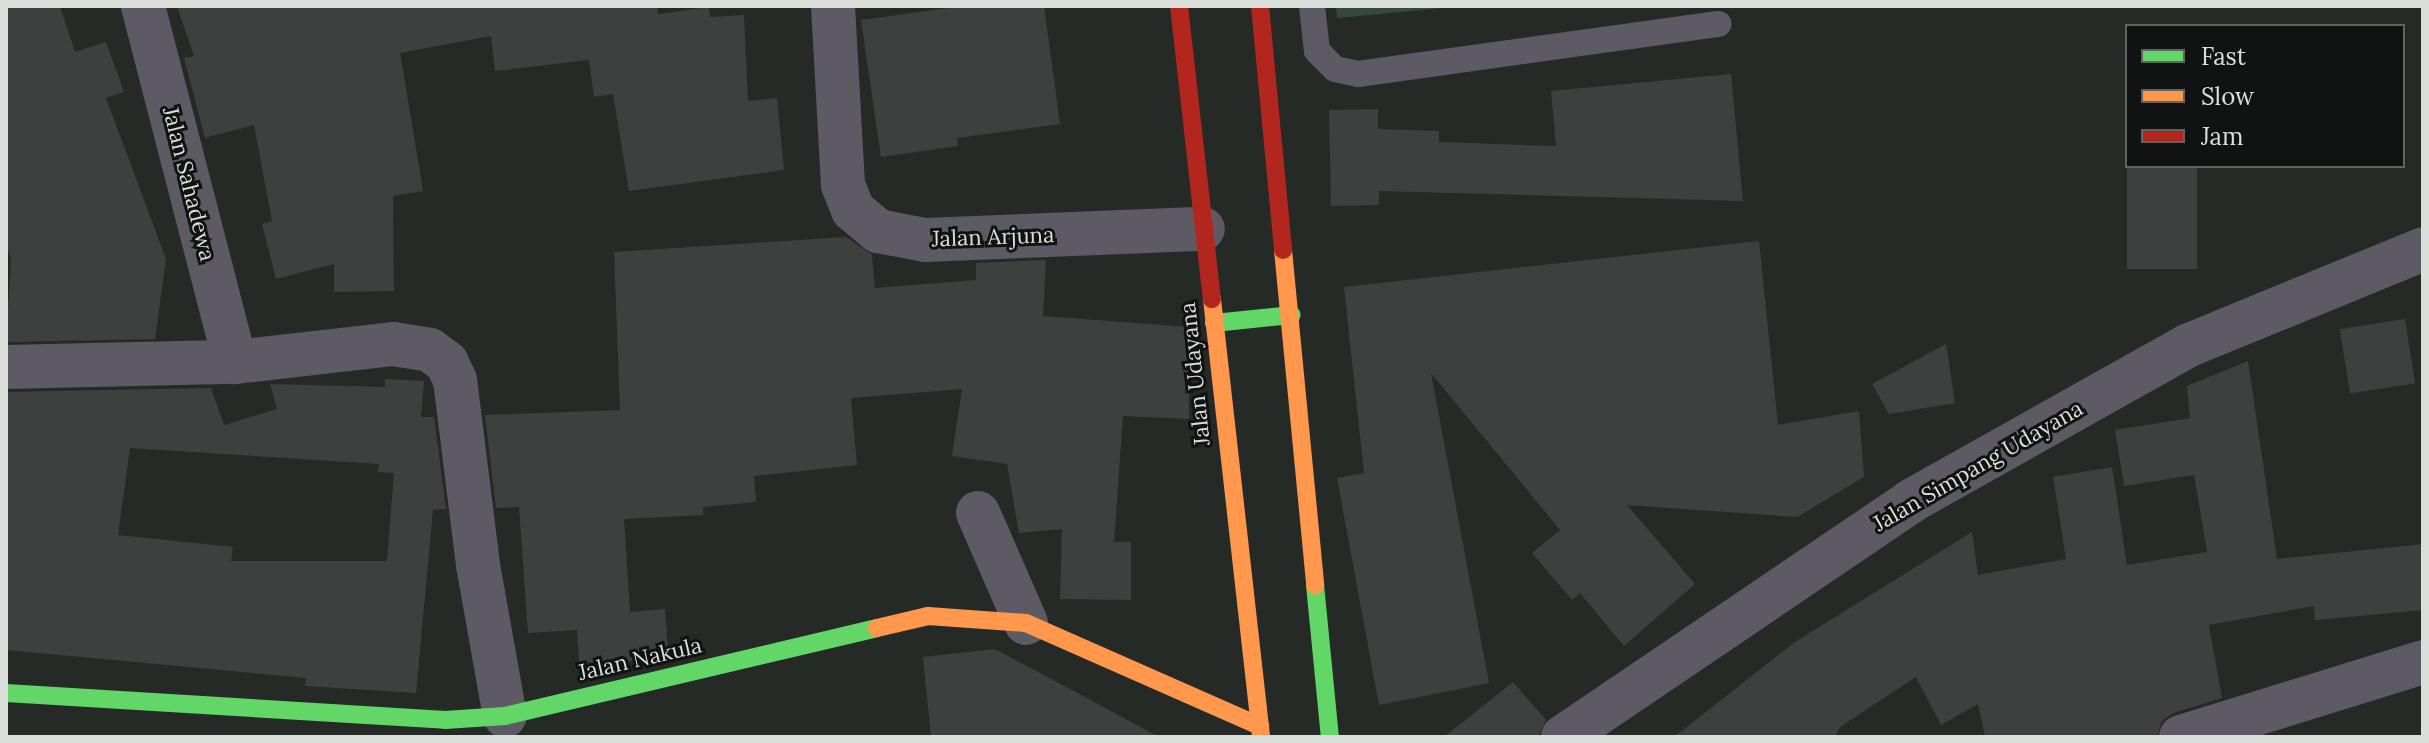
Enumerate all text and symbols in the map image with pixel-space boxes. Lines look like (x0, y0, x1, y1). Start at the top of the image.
legend (2125, 24, 2405, 168)
text: Fast (2201, 41, 2246, 72)
text: Slow (2201, 81, 2254, 112)
street label: Jalan Sahadewa (157, 104, 221, 264)
text: Jam (2201, 121, 2243, 152)
street label: Jalan Arjuna (931, 222, 1055, 252)
street label: Jalan Udayana (1174, 301, 1216, 447)
street label: Jalan Simpang Udayana (1868, 395, 2088, 537)
street label: Jalan Nakula (576, 632, 704, 686)

